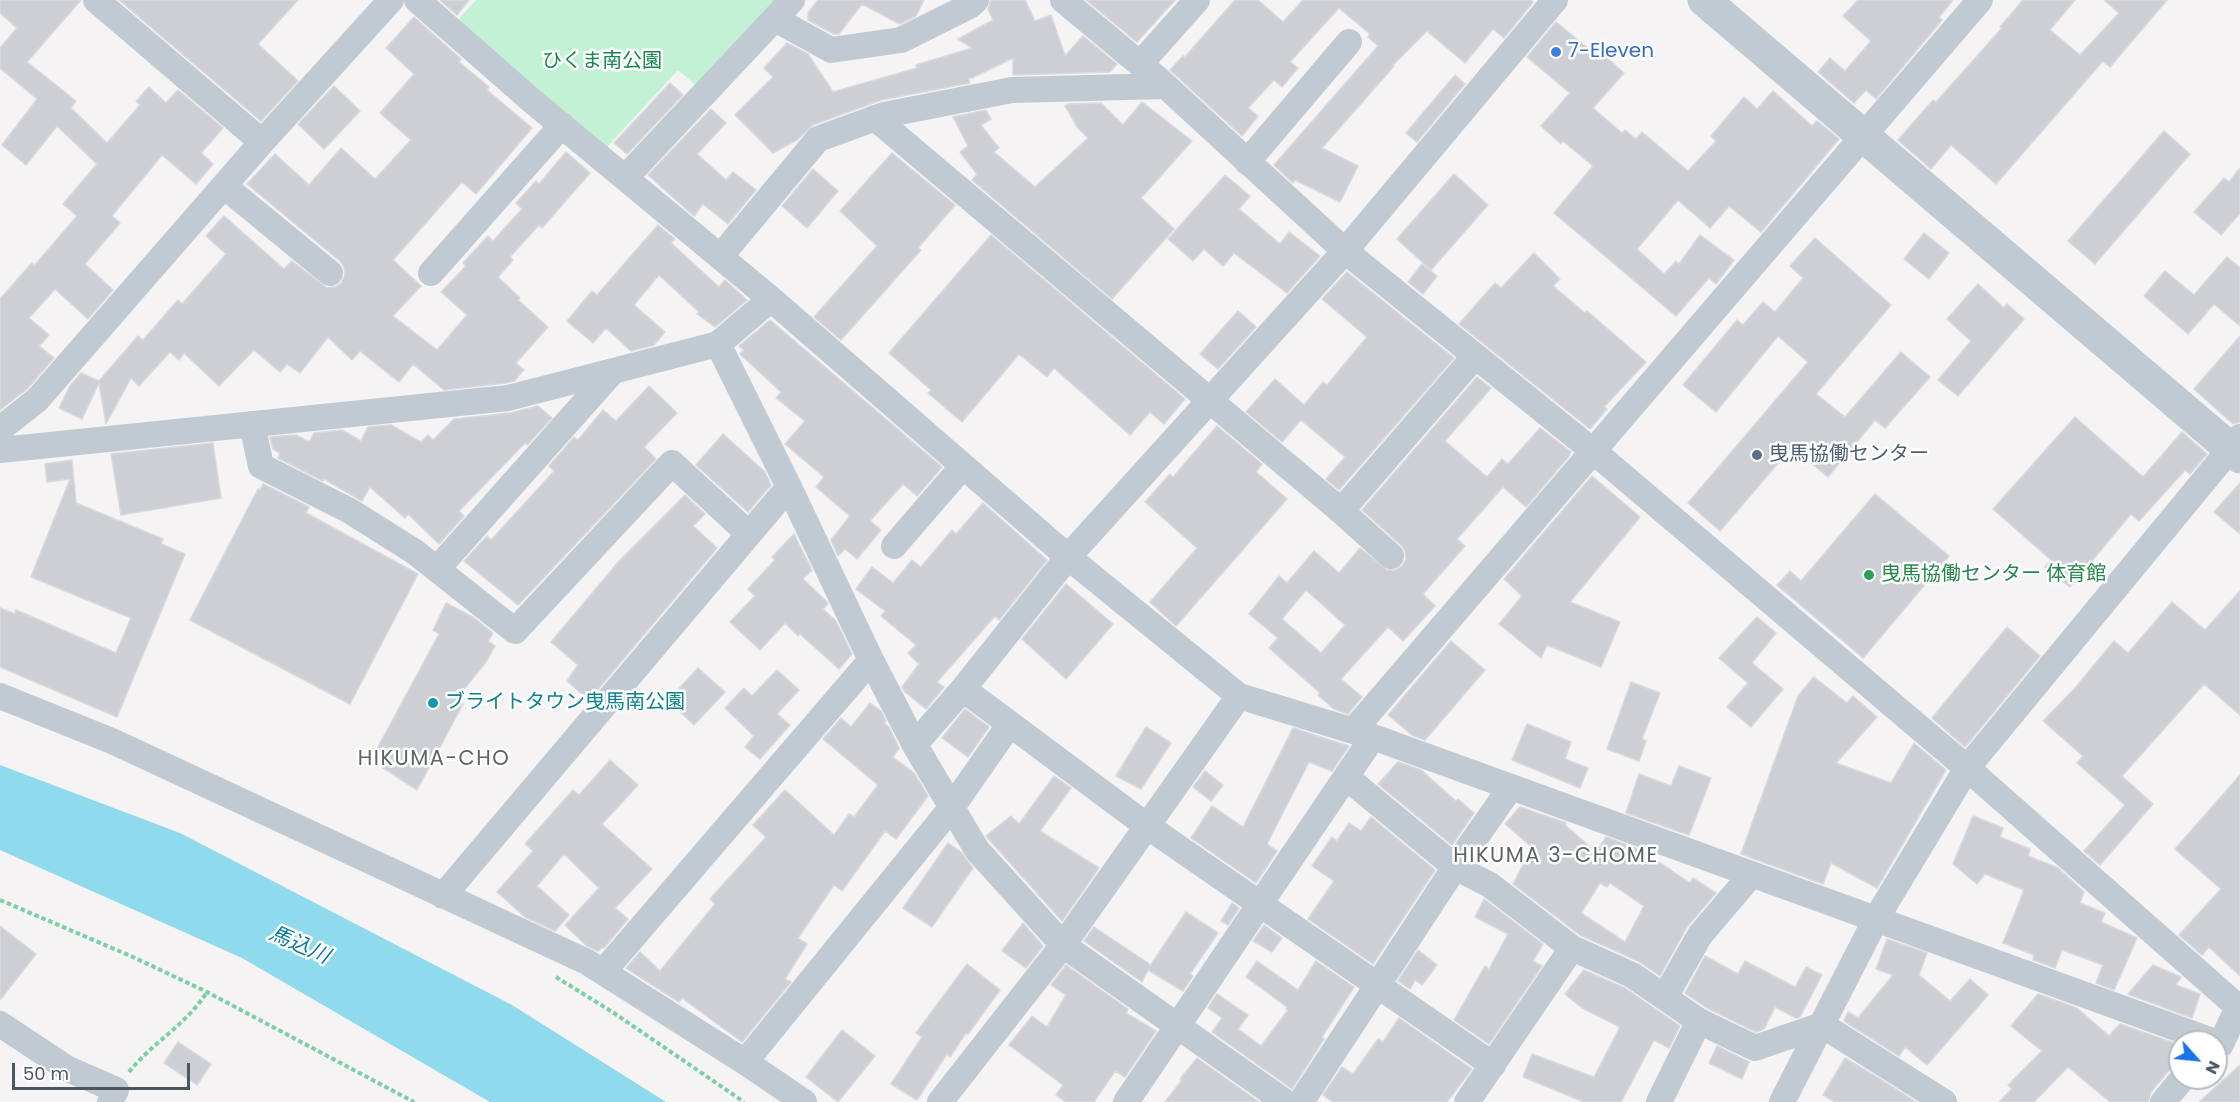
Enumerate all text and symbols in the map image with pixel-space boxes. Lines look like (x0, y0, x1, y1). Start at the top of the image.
place label: 7-Eleven (1568, 40, 1654, 64)
marker: 7-Eleven (1549, 45, 1563, 59)
park label: ひくま南公園 (542, 50, 662, 74)
place label: 曳馬協働センター (1769, 443, 1929, 467)
marker: 曳馬協働センター (1750, 448, 1764, 462)
place label: 曳馬協働センター 体育館 (1881, 563, 2106, 587)
marker: 曳馬協働センター 体育館 (1862, 568, 1876, 582)
place label: ブライトタウン曳馬南公園 (445, 691, 685, 715)
marker: ブライトタウン曳馬南公園 (426, 696, 440, 710)
district label: HIKUMA-CHO (358, 747, 510, 773)
district label: HIKUMA 3-CHOME (1453, 844, 1659, 870)
water label: 馬込川 (265, 922, 333, 970)
north arrow (2168, 1030, 2228, 1090)
scale bar (15, 1051, 194, 1089)
text: N (2200, 1057, 2226, 1078)
text: 50 m (23, 1061, 69, 1086)

